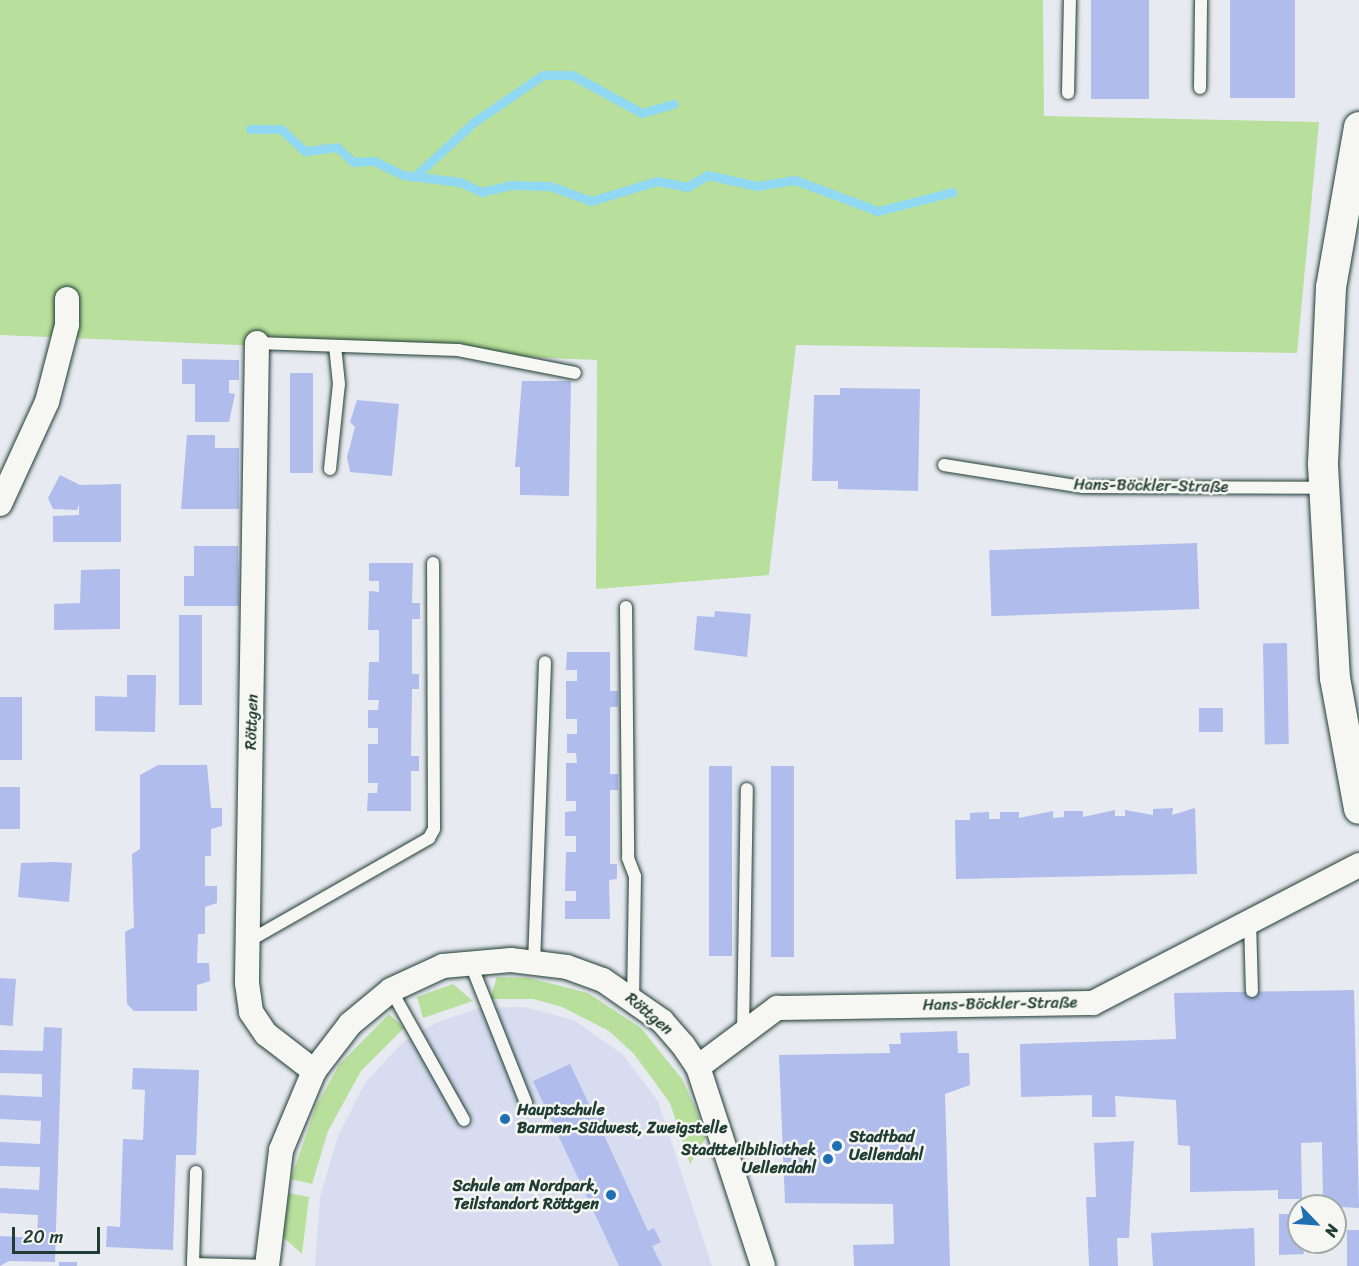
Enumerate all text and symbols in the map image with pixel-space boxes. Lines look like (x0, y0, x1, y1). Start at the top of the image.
street label: Hans-Böckler-Straße (1073, 475, 1229, 497)
street label: Röttgen (241, 694, 263, 750)
street label: Röttgen (621, 989, 677, 1039)
street label: Hans-Böckler-Straße (922, 993, 1078, 1015)
place label: Hauptschule Barmen-Südwest, Zweigstelle (517, 1100, 726, 1138)
marker: Hauptschule Barmen-Südwest, Zweigstelle (498, 1112, 512, 1126)
place label: Stadtbad Uellendahl (849, 1127, 923, 1165)
marker: Stadtbad Uellendahl (830, 1139, 844, 1153)
place label: Stadtteilbibliothek Uellendahl (681, 1140, 816, 1178)
marker: Stadtteilbibliothek Uellendahl (821, 1152, 835, 1166)
place label: Schule am Nordpark, Teilstandort Röttgen (453, 1176, 599, 1214)
marker: Schule am Nordpark, Teilstandort Röttgen (604, 1188, 618, 1202)
north arrow (1287, 1194, 1347, 1254)
scale bar (15, 1215, 104, 1253)
text: N (1316, 1220, 1347, 1242)
text: 20 m (23, 1221, 63, 1253)

